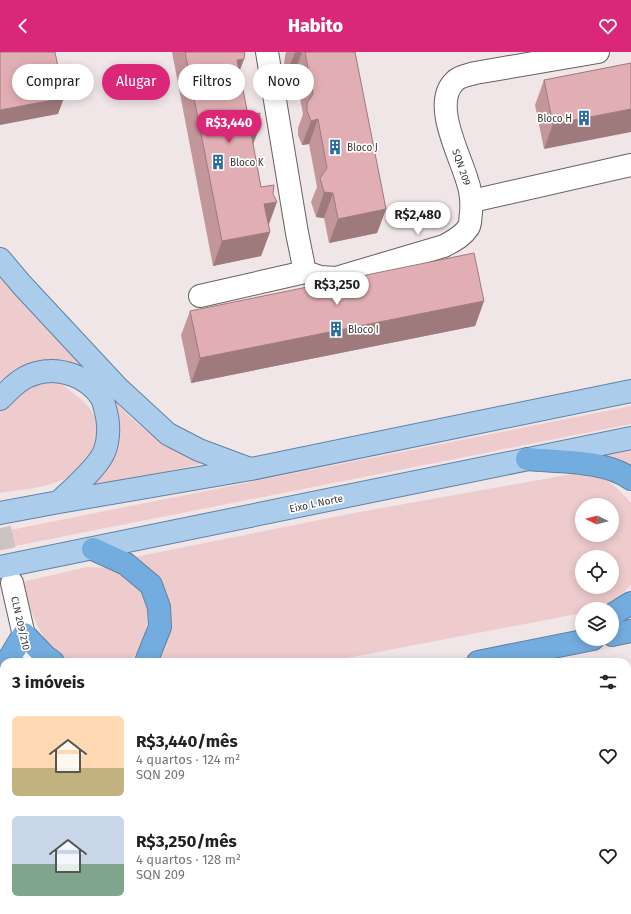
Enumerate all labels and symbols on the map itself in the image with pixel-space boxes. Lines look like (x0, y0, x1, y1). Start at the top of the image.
building icon: Bloco H (575, 109, 593, 127)
pin: R$3,440 (192, 110, 266, 144)
place label: Bloco H (537, 113, 572, 125)
building icon: Bloco J (326, 138, 344, 156)
place label: Bloco J (347, 142, 378, 154)
street label: SQN 209 (449, 148, 473, 187)
building icon: Bloco K (209, 153, 227, 171)
place label: Bloco K (230, 157, 264, 169)
pin: R$2,480 (381, 202, 455, 236)
pin: R$3,250 (300, 272, 374, 306)
building icon: Bloco I (327, 320, 345, 338)
place label: Bloco I (348, 324, 379, 336)
street label: Eixo L Norte (288, 492, 344, 516)
north arrow (575, 498, 619, 542)
street label: CLN 209/210 (8, 595, 32, 652)

